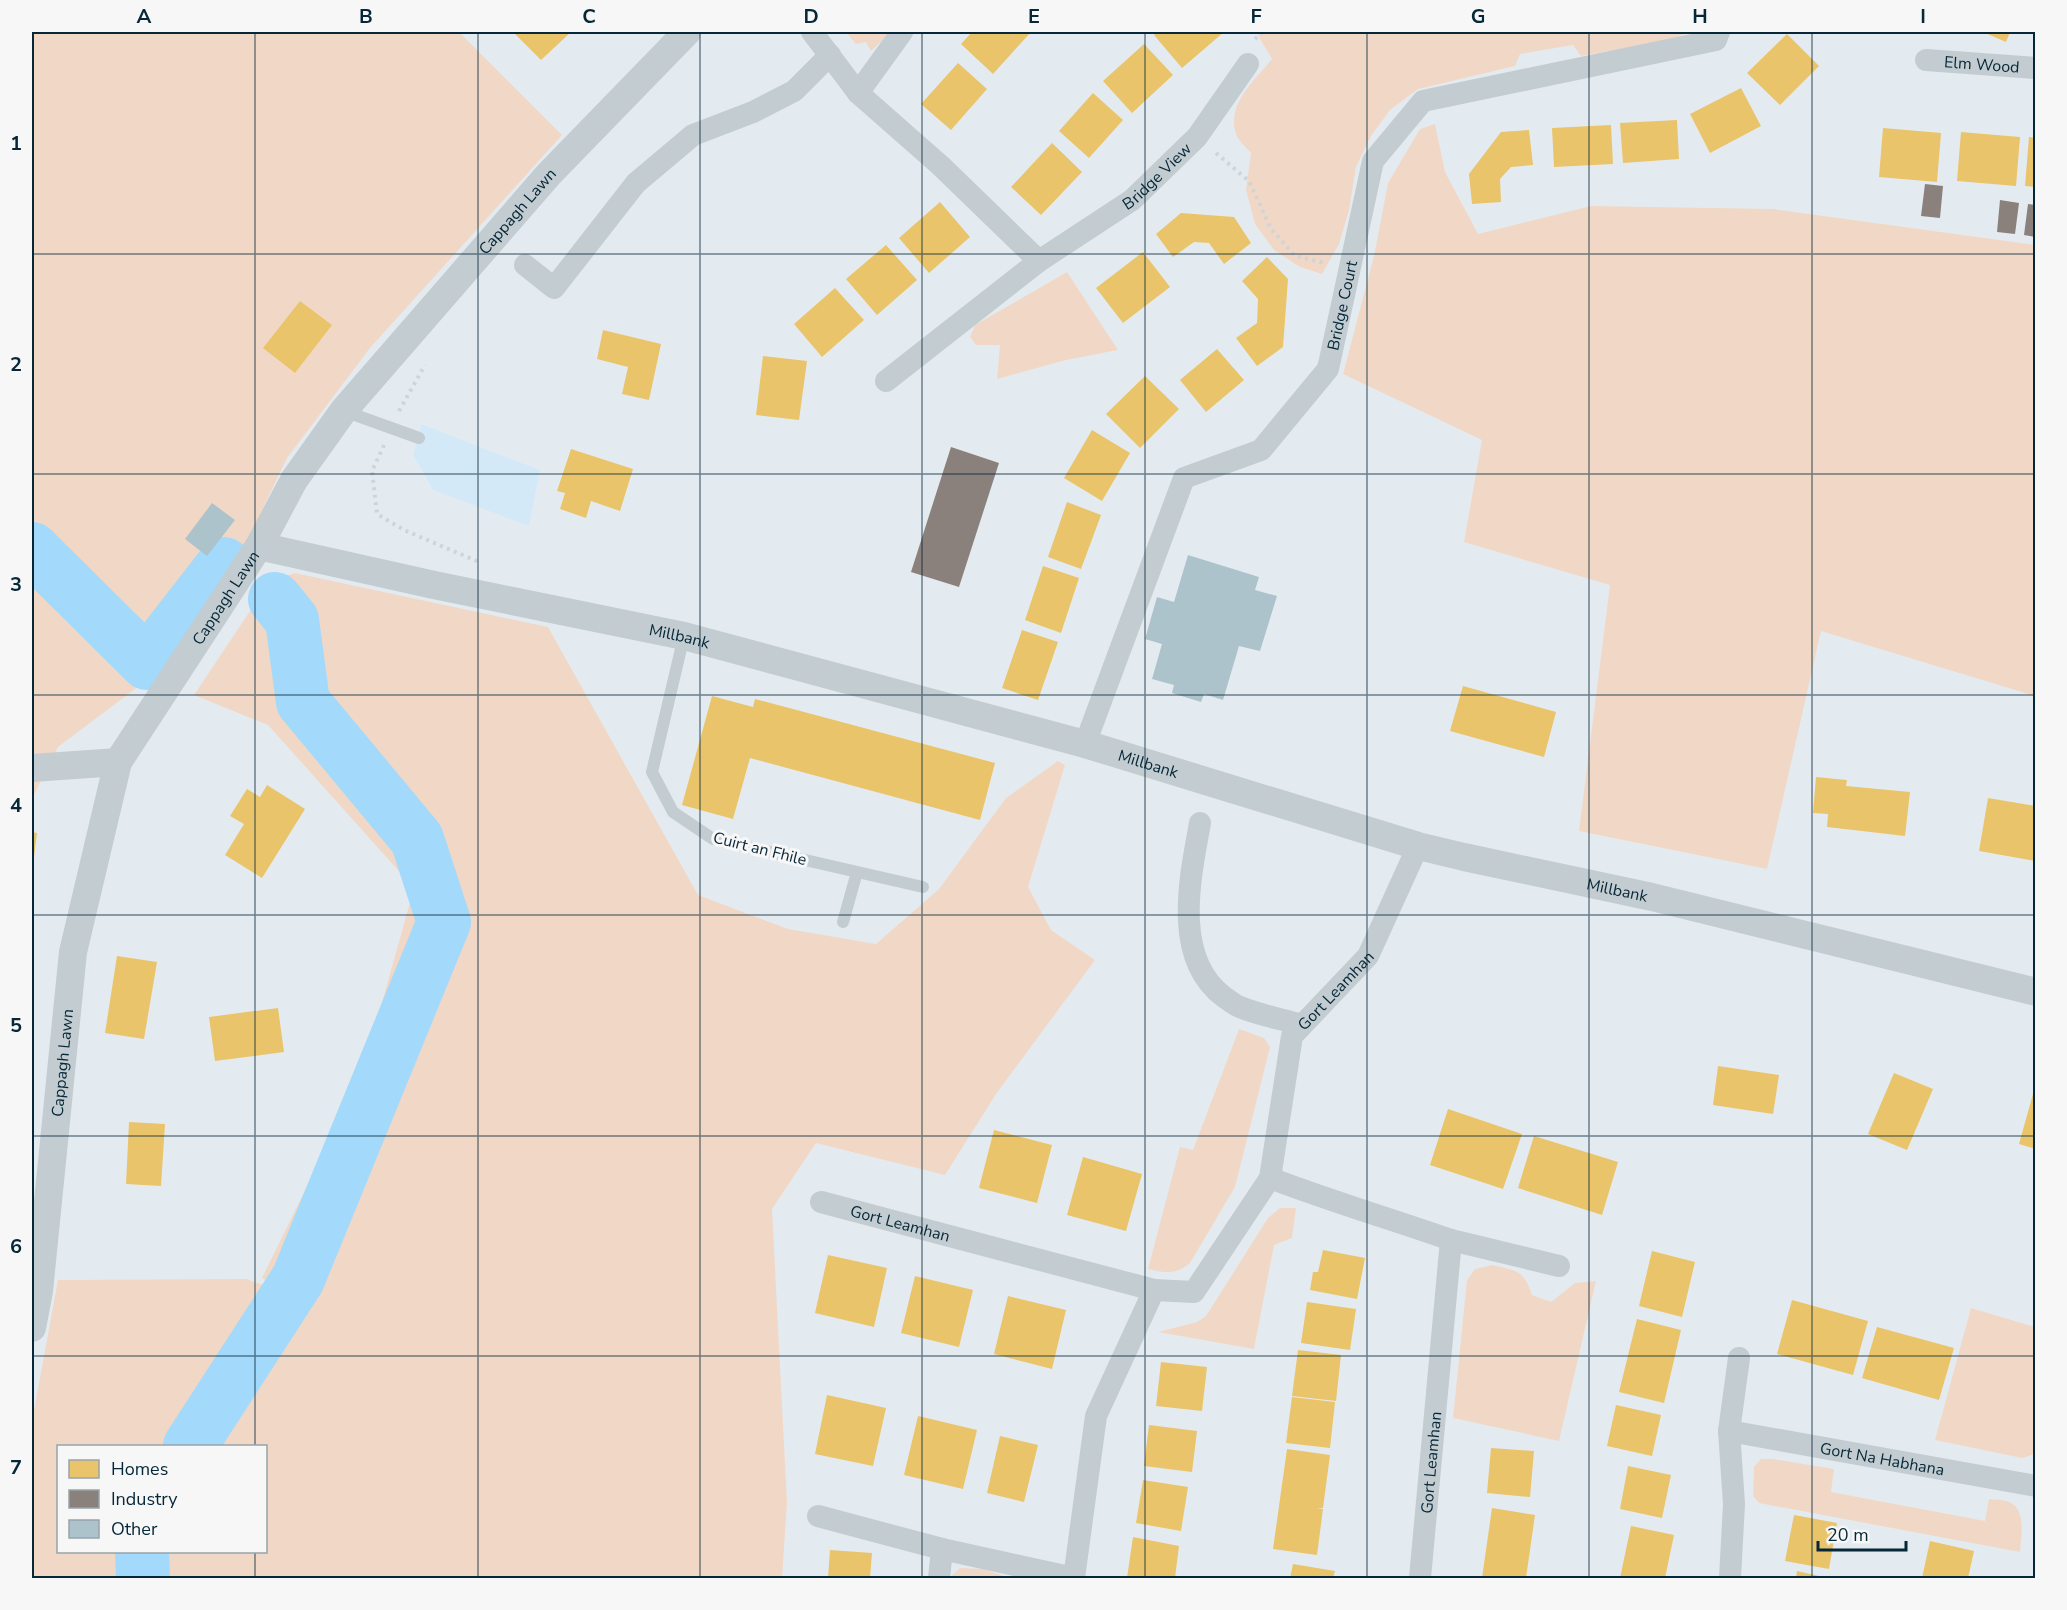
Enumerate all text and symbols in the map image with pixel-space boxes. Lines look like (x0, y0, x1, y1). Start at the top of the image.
text: A (137, 3, 152, 30)
text: B (359, 3, 373, 30)
text: C (582, 3, 596, 30)
text: D (803, 3, 819, 30)
text: E (1028, 3, 1040, 30)
text: F (1250, 3, 1262, 30)
text: G (1471, 3, 1485, 30)
text: H (1692, 3, 1708, 30)
text: I (1920, 3, 1926, 30)
street label: Elm Wood (1943, 51, 2020, 79)
text: 1 (10, 130, 22, 157)
street label: Bridge View (1118, 138, 1197, 215)
street label: Cappagh Lawn (474, 163, 561, 260)
street label: Bridge Court (1322, 258, 1363, 353)
text: 2 (10, 351, 22, 378)
street label: Cappagh Lawn (187, 547, 265, 650)
text: 3 (10, 571, 22, 598)
street label: Millbank (647, 619, 713, 655)
street label: Millbank (1115, 745, 1182, 784)
text: 4 (10, 792, 22, 819)
street label: Cuirt an Fhile (711, 827, 809, 871)
street label: Millbank (1585, 873, 1651, 908)
street label: Gort Leamhan (1293, 946, 1379, 1036)
street label: Cappagh Lawn (47, 1008, 79, 1118)
text: 5 (10, 1012, 22, 1039)
street label: Gort Leamhan (848, 1200, 952, 1248)
text: 6 (10, 1233, 22, 1260)
street label: Gort Leamhan (1416, 1411, 1447, 1515)
street label: Gort Na Habhana (1818, 1438, 1946, 1481)
legend (57, 1445, 267, 1553)
text: 7 (10, 1454, 22, 1481)
text: Homes (111, 1457, 168, 1481)
text: Industry (111, 1487, 178, 1511)
scale bar (1818, 1514, 1906, 1552)
text: Other (111, 1517, 158, 1541)
text: 20 m (1827, 1523, 1869, 1547)

